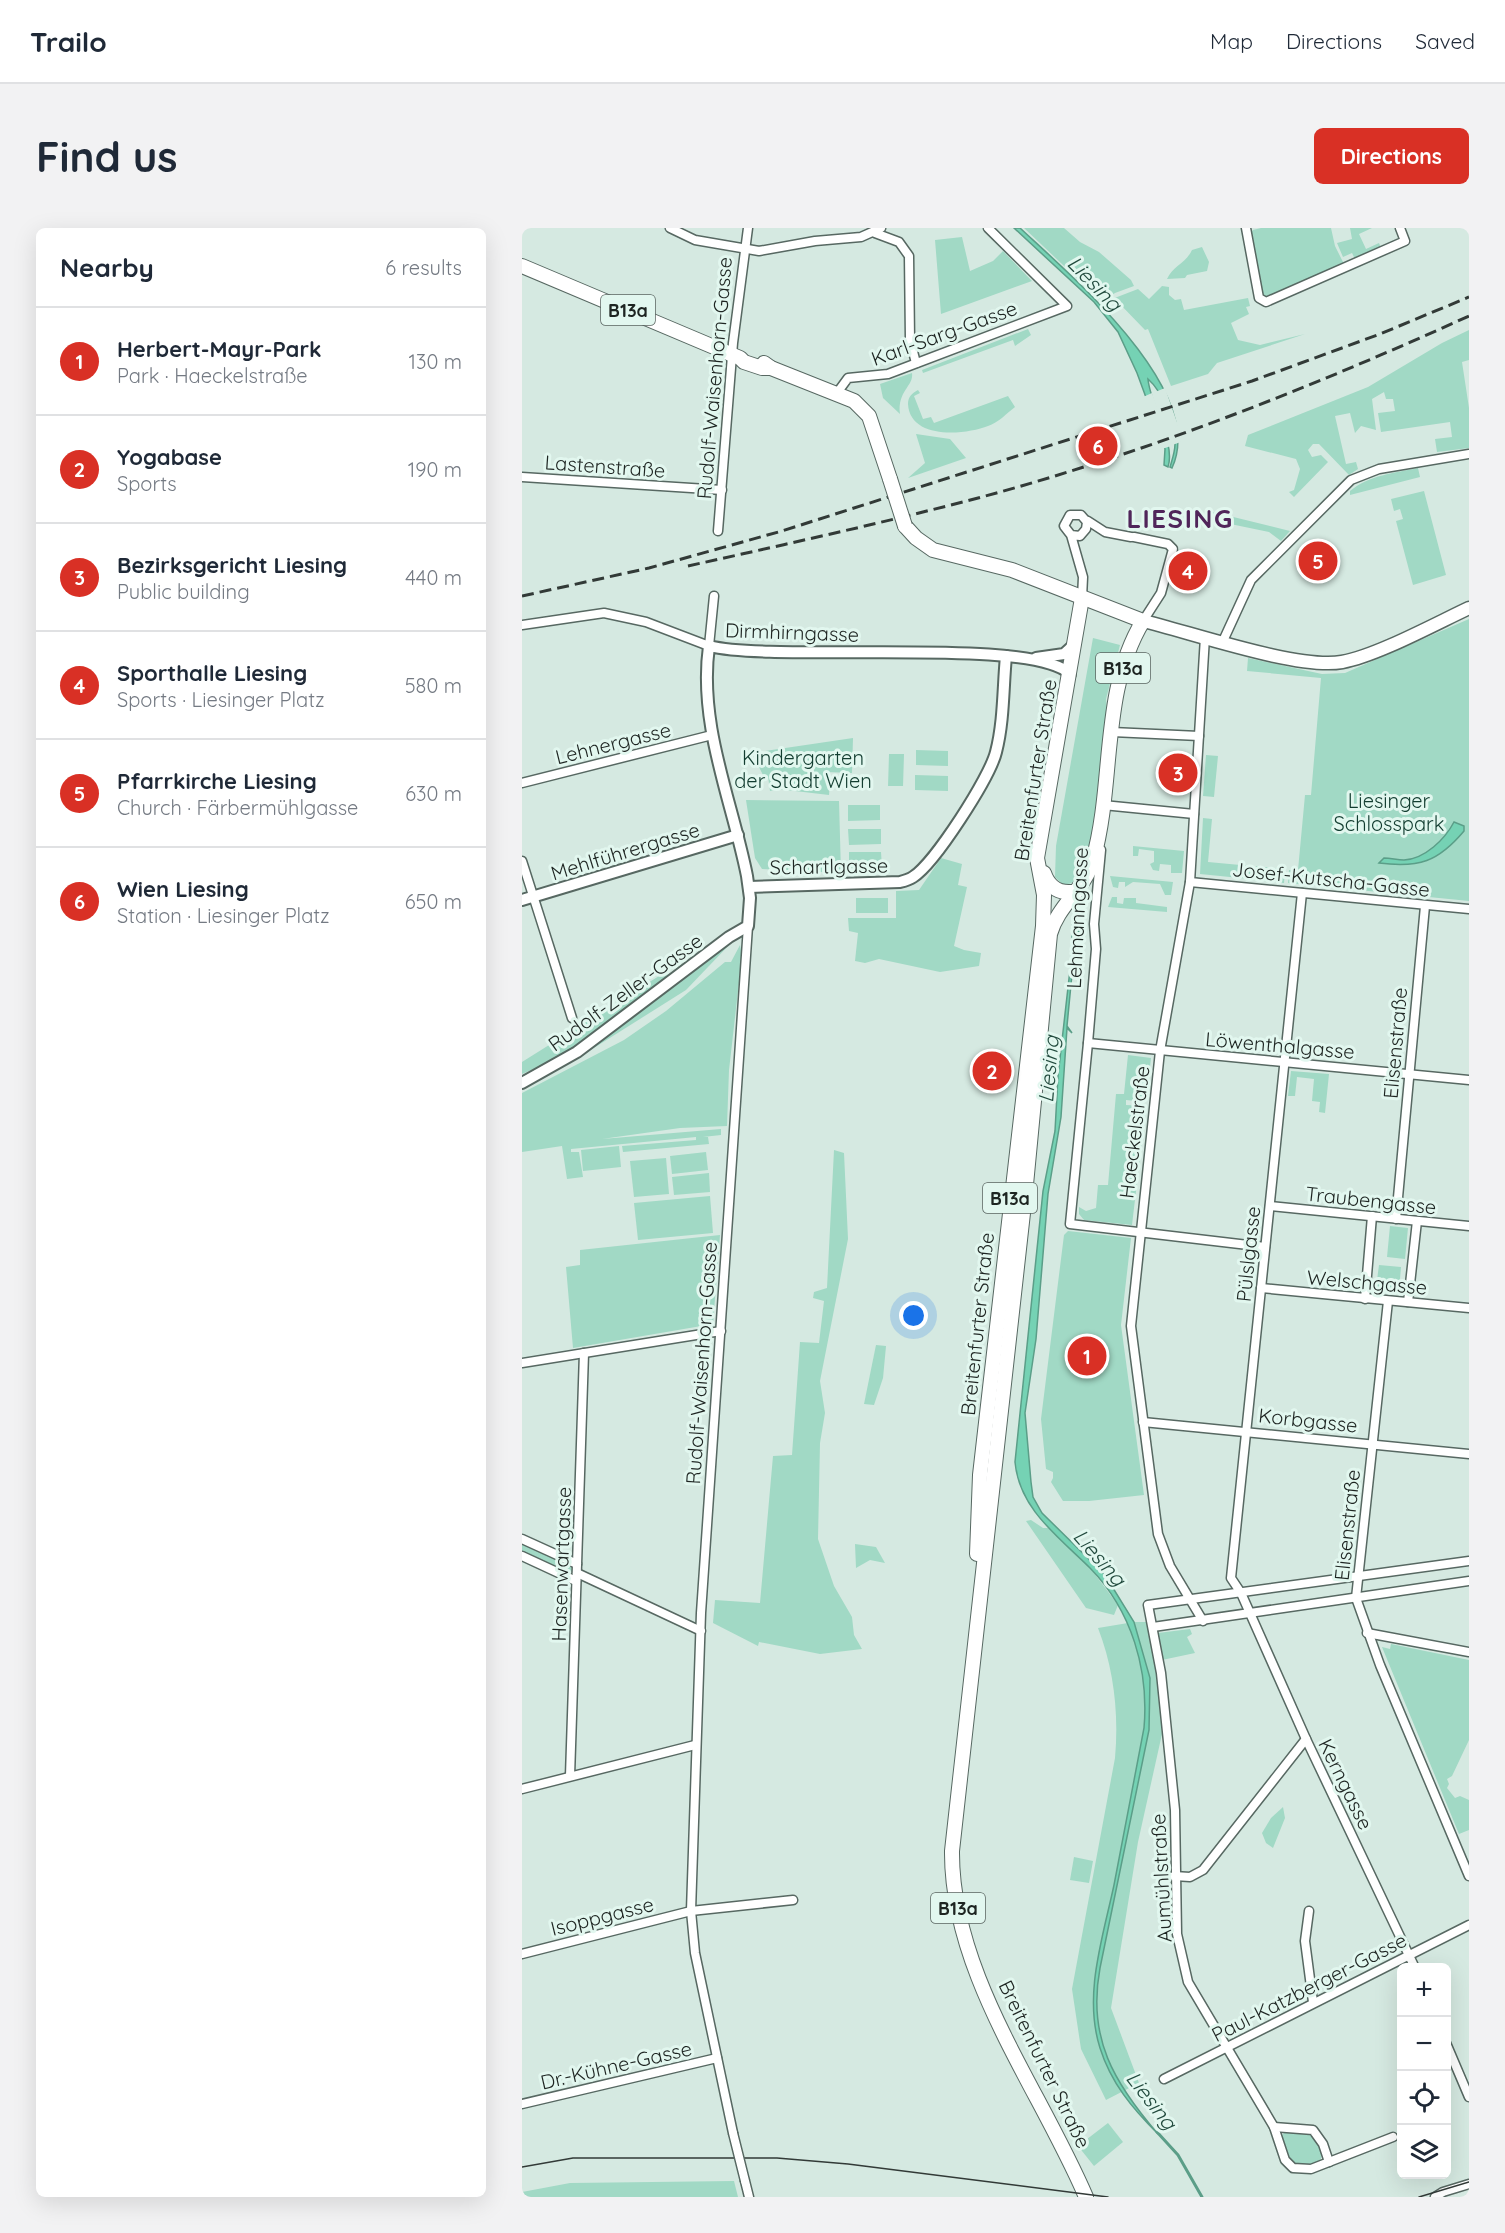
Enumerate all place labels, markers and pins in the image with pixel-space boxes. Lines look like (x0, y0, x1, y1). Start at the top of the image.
pin: 6 (1078, 424, 1118, 468)
pin: 5 (1298, 538, 1338, 584)
pin: 4 (1168, 548, 1208, 594)
pin: 3 (1158, 750, 1198, 796)
pin: 2 (972, 1048, 1012, 1094)
pin: 1 (1068, 1334, 1106, 1378)

